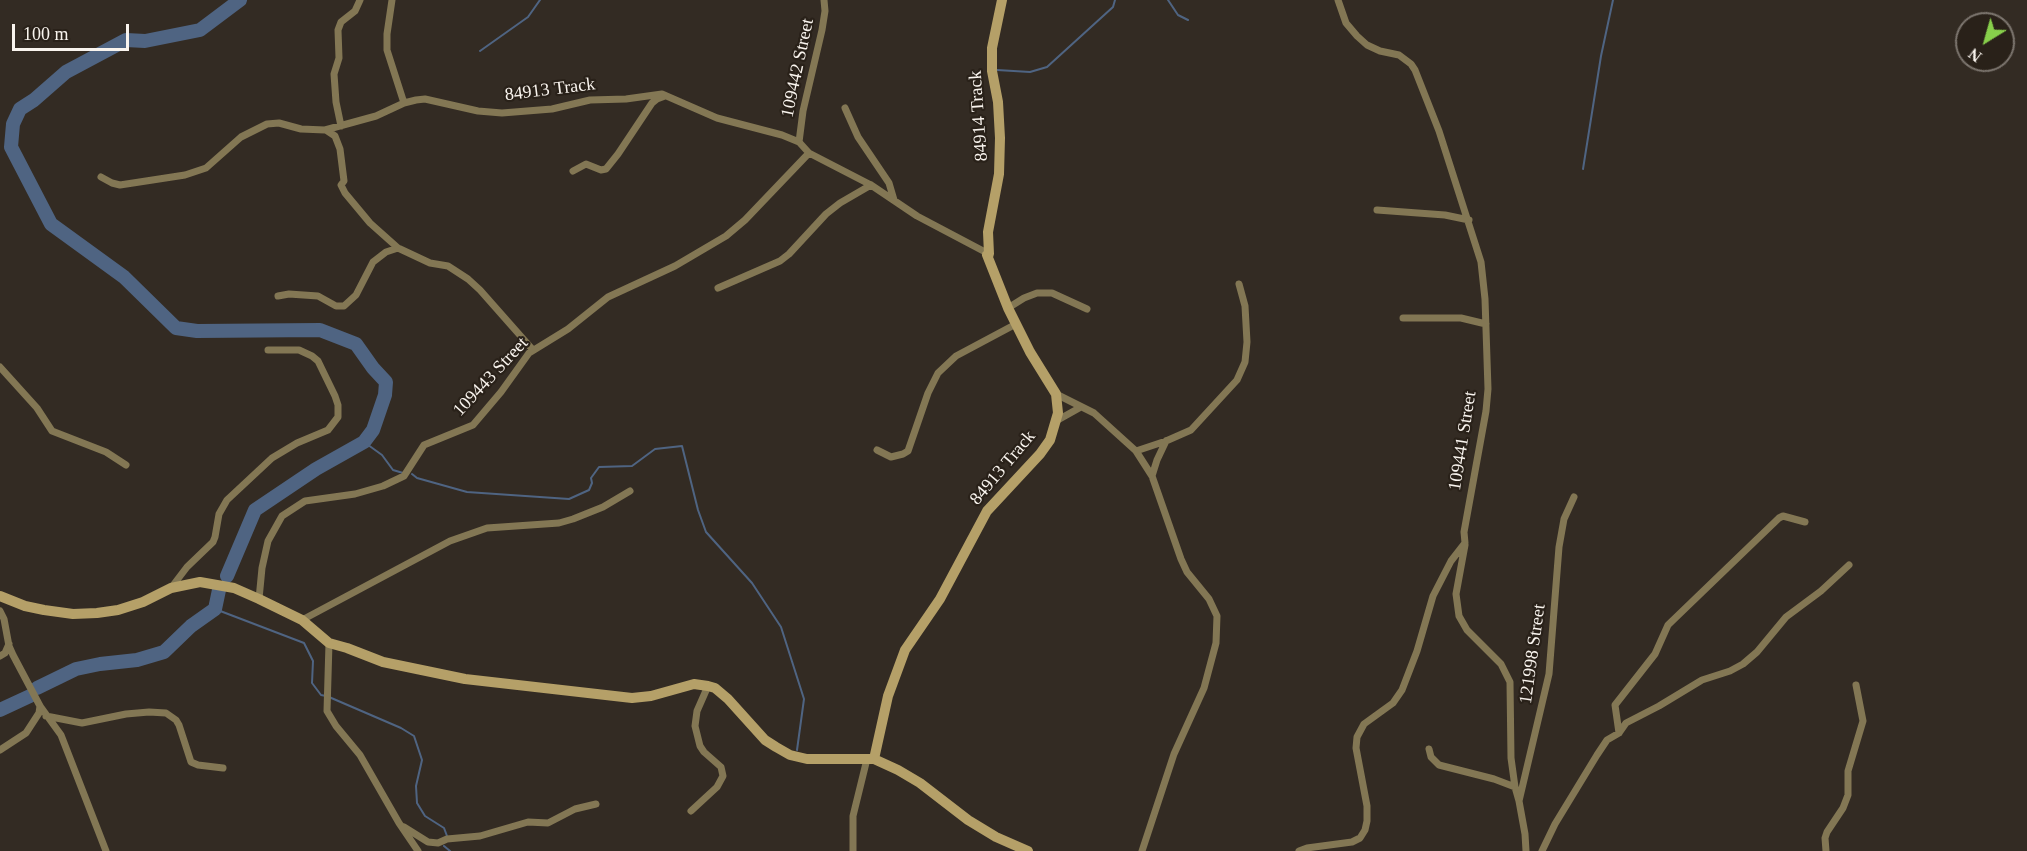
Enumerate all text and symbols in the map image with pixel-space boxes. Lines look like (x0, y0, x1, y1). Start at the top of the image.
scale bar (15, 12, 132, 50)
north arrow (1955, 12, 2015, 72)
street label: 109442 Street (777, 17, 819, 119)
text: 100 m (23, 24, 69, 44)
text: N (1965, 45, 1985, 65)
street label: 84914 Track (965, 70, 993, 162)
street label: 84913 Track (504, 74, 596, 106)
street label: 109443 Street (449, 333, 533, 421)
street label: 109441 Street (1444, 390, 1482, 492)
street label: 84913 Track (966, 426, 1040, 510)
street label: 121998 Street (1515, 603, 1551, 705)

